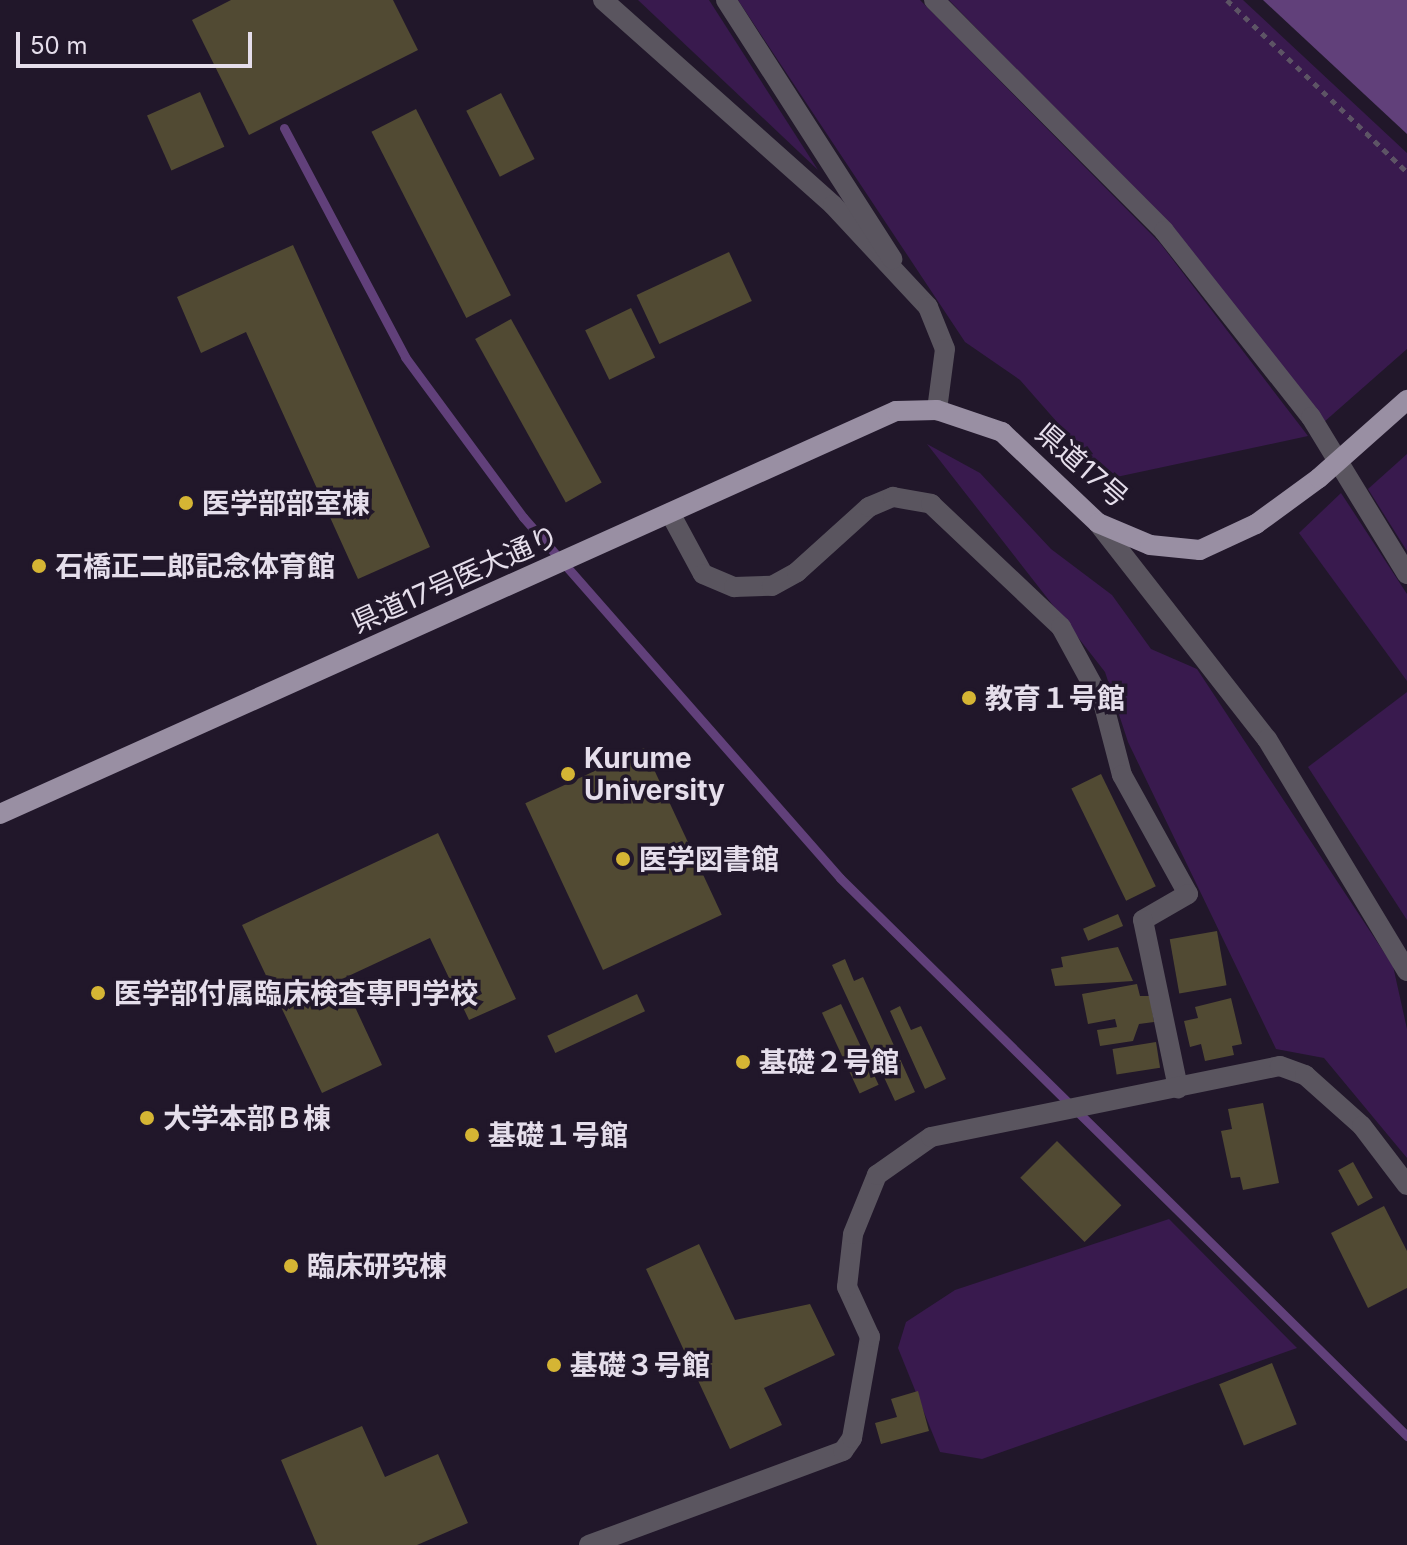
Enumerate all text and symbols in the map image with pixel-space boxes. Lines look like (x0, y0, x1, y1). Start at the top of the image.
scale bar (20, 16, 256, 66)
text: 50 m (30, 31, 88, 60)
street label: 県道17号 (1029, 416, 1135, 514)
place label: 医学部部室棟 (202, 486, 370, 520)
marker: 医学部部室棟 (177, 494, 195, 512)
street label: 県道17号医大通り (346, 518, 564, 640)
place label: 石橋正二郎記念体育館 (55, 549, 335, 583)
marker: 石橋正二郎記念体育館 (30, 557, 48, 575)
place label: 教育１号館 (985, 681, 1125, 715)
marker: 教育１号館 (960, 689, 978, 707)
place label: Kurume University (584, 741, 725, 807)
marker: Kurume University (559, 765, 577, 783)
place label: 医学図書館 (639, 842, 779, 876)
marker: 医学図書館 (614, 850, 632, 868)
place label: 医学部付属臨床検査専門学校 (114, 976, 478, 1010)
marker: 医学部付属臨床検査専門学校 (89, 984, 107, 1002)
place label: 基礎２号館 (759, 1045, 899, 1079)
marker: 基礎２号館 (734, 1053, 752, 1071)
place label: 大学本部Ｂ棟 (163, 1101, 331, 1135)
marker: 大学本部Ｂ棟 (138, 1109, 156, 1127)
place label: 基礎１号館 (488, 1118, 628, 1152)
marker: 基礎１号館 (463, 1126, 481, 1144)
place label: 臨床研究棟 (307, 1249, 447, 1283)
marker: 臨床研究棟 (282, 1257, 300, 1275)
place label: 基礎３号館 (570, 1348, 710, 1382)
marker: 基礎３号館 (545, 1356, 563, 1374)

